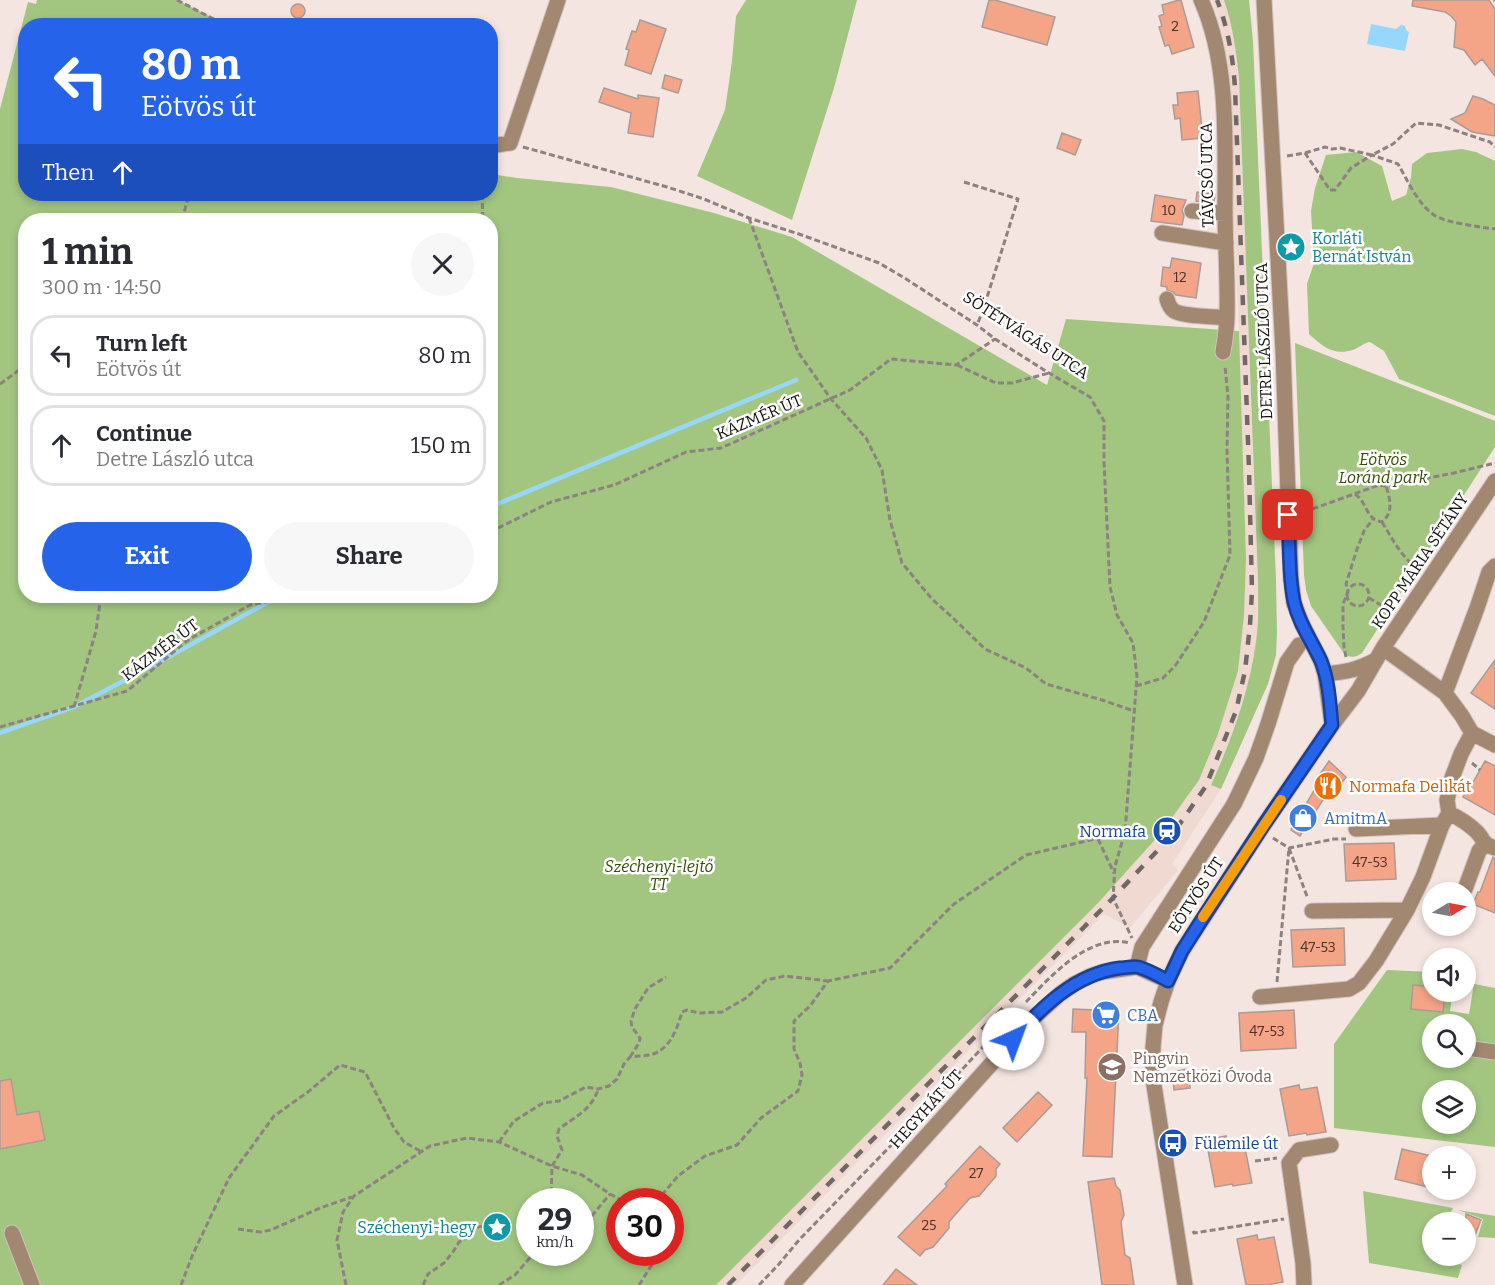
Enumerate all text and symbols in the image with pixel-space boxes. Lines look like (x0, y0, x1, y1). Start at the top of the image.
house number: 2 (1171, 18, 1179, 35)
text: 80 m (141, 40, 241, 90)
icon: left (42, 42, 120, 120)
text: Eötvös út (141, 91, 256, 123)
street label: TÁVCSŐ UTCA (1196, 122, 1217, 228)
icon: ahead (106, 156, 139, 189)
text: Then (42, 159, 94, 186)
house number: 10 (1162, 202, 1176, 219)
place label: Korláti Bernát István (1312, 229, 1411, 266)
text: 1 min (42, 230, 133, 274)
place icon: Korláti Bernát István (1275, 231, 1307, 263)
button: close (411, 233, 474, 296)
street label: DETRE LÁSZLÓ UTCA (1251, 262, 1276, 420)
house number: 12 (1173, 269, 1187, 286)
text: 300 m · 14:50 (42, 275, 162, 299)
street label: SÖTÉTVÁGÁS UTCA (960, 286, 1094, 383)
text: Turn left (96, 330, 188, 357)
icon: left (45, 339, 78, 372)
text: 80 m (418, 342, 471, 369)
text: Eötvös út (96, 357, 182, 381)
street label: KÁZMÉR ÚT (713, 390, 805, 444)
text: Continue (96, 420, 192, 447)
icon: ahead (45, 429, 78, 462)
text: 150 m (411, 432, 471, 459)
text: Detre László utca (96, 447, 254, 471)
park label: Eötvös Loránd park (1339, 450, 1428, 487)
pin (1262, 489, 1313, 540)
street label: KOPP MÁRIA SÉTÁNY (1367, 489, 1473, 632)
icon: arrive (1271, 498, 1304, 531)
button: Exit (42, 522, 252, 591)
button: Share (264, 522, 474, 591)
street label: KÁZMÉR ÚT (117, 614, 202, 685)
restaurant icon: Normafa Delikát (1312, 770, 1344, 802)
place label: Normafa Delikát (1349, 777, 1472, 796)
shop icon: AmitmA (1287, 802, 1319, 834)
place label: AmitmA (1324, 809, 1388, 828)
station icon: Normafa (1151, 815, 1183, 847)
place label: Normafa (1079, 822, 1146, 841)
street label: EÖTVÖS ÚT (1164, 853, 1227, 936)
house number: 47-53 (1352, 854, 1388, 871)
park label: Széchenyi-lejtő TT (604, 857, 714, 894)
north arrow (1422, 882, 1476, 936)
map controls (1422, 882, 1476, 1266)
house number: 47-53 (1300, 939, 1336, 956)
button: sound (1422, 948, 1476, 1002)
supermarket icon: CBA (1090, 999, 1122, 1031)
place label: CBA (1127, 1006, 1159, 1025)
position arrow (981, 1007, 1045, 1071)
button: search (1422, 1014, 1476, 1068)
house number: 47-53 (1249, 1023, 1285, 1040)
place label: Pingvin Nemzetközi Óvoda (1133, 1049, 1272, 1086)
school or university icon: Pingvin Nemzetközi Óvoda (1096, 1051, 1128, 1083)
street label: HEGYHÁT ÚT (885, 1065, 966, 1152)
button: layers (1422, 1080, 1476, 1134)
bus stop icon: Fülemile út (1157, 1127, 1189, 1159)
place label: Fülemile út (1194, 1134, 1279, 1153)
button: + (1422, 1146, 1476, 1200)
house number: 27 (969, 1165, 983, 1182)
speed limit sign: 30 (606, 1188, 684, 1266)
text: 29 (538, 1202, 572, 1238)
place icon: Széchenyi-hegy (481, 1211, 513, 1243)
button: − (1422, 1212, 1476, 1266)
house number: 25 (921, 1217, 937, 1234)
place label: Széchenyi-hegy (357, 1218, 477, 1237)
text: km/h (536, 1233, 574, 1251)

